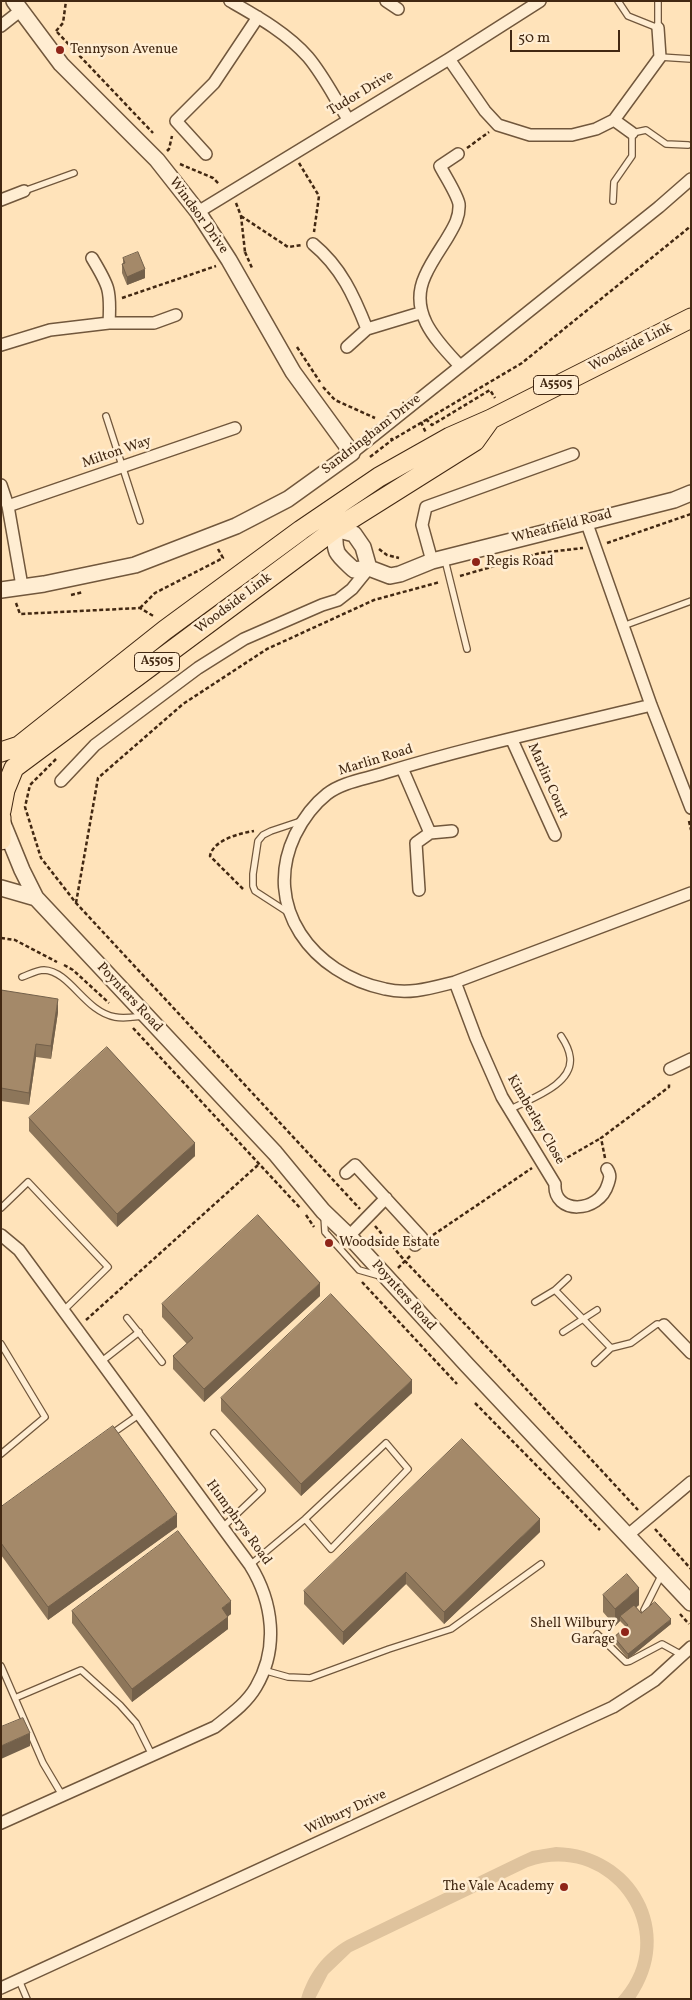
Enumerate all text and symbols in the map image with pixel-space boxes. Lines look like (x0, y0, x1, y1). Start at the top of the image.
scale bar (512, 20, 622, 52)
text: 50 m (518, 28, 550, 49)
place label: Tennyson Avenue (70, 42, 178, 58)
marker: Tennyson Avenue (54, 44, 66, 56)
street label: Tudor Drive (325, 68, 397, 120)
street label: Windsor Drive (165, 175, 231, 257)
street label: Woodside Link (587, 320, 675, 376)
road number: A5505 (534, 376, 578, 394)
street label: Sandringham Drive (319, 391, 425, 479)
street label: Milton Way (80, 433, 154, 473)
street label: Wheatfield Road (510, 506, 614, 548)
place label: Regis Road (486, 554, 554, 570)
marker: Regis Road (470, 556, 482, 568)
street label: Woodside Link (192, 570, 276, 638)
road number: A5505 (134, 652, 180, 672)
street label: Marlin Court (523, 741, 571, 821)
street label: Marlin Road (337, 742, 415, 780)
street label: Poynters Road (93, 960, 165, 1036)
street label: Kimberley Close (503, 1072, 567, 1168)
place label: Woodside Estate (339, 1235, 440, 1251)
marker: Woodside Estate (323, 1237, 335, 1249)
street label: Poynters Road (367, 1257, 439, 1335)
street label: Humphrys Road (202, 1477, 274, 1569)
place label: Shell Wilbury Garage (530, 1616, 615, 1648)
marker: Shell Wilbury Garage (619, 1626, 631, 1638)
street label: Wilbury Drive (303, 1787, 389, 1839)
place label: The Vale Academy (443, 1879, 554, 1895)
marker: The Vale Academy (558, 1881, 570, 1893)

